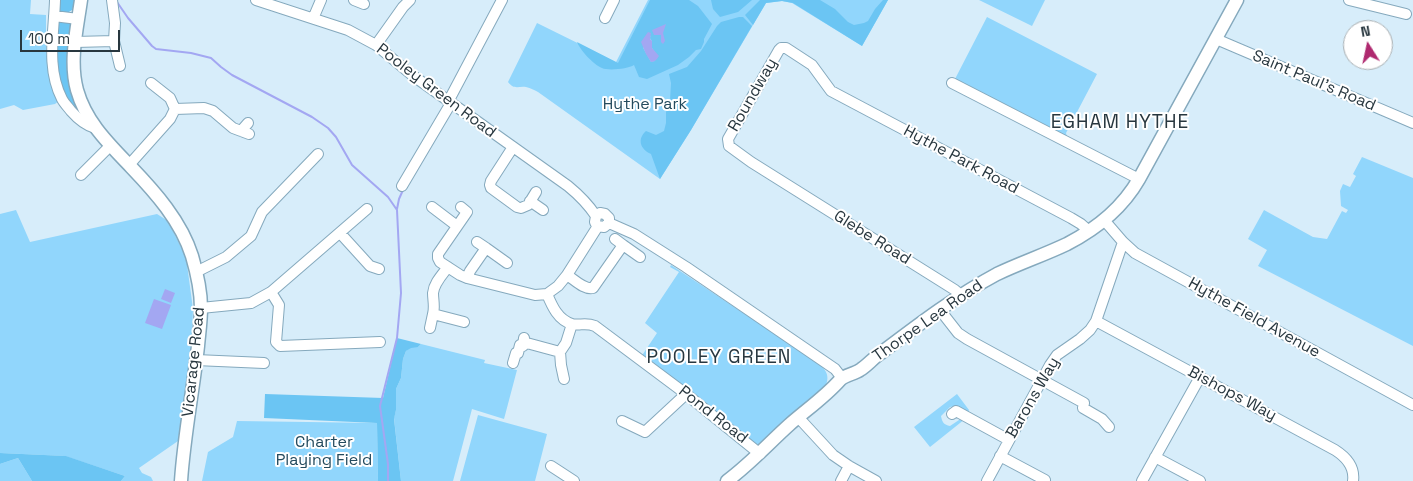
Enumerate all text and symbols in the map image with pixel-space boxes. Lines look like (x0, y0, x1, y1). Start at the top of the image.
scale bar (22, 20, 122, 52)
north arrow (1343, 20, 1393, 70)
text: N (1359, 22, 1372, 41)
text: 100 m (28, 29, 70, 48)
street label: Pooley Green Road (372, 40, 500, 142)
street label: Saint Paul's Road (1250, 46, 1378, 116)
street label: Roundway (724, 55, 782, 135)
park label: Hythe Park (603, 95, 687, 115)
district label: EGHAM HYTHE (1049, 112, 1191, 134)
street label: Hythe Park Road (900, 122, 1022, 198)
street label: Glebe Road (830, 207, 914, 269)
street label: Hythe Field Avenue (1185, 274, 1323, 362)
street label: Thorpe Lea Road (869, 276, 987, 366)
street label: Vicarage Road (179, 306, 209, 418)
district label: POOLEY GREEN (645, 347, 793, 369)
street label: Barons Way (1002, 354, 1064, 442)
street label: Bishops Way (1184, 362, 1280, 426)
street label: Pond Road (674, 382, 752, 448)
park label: Charter Playing Field (276, 433, 372, 471)

